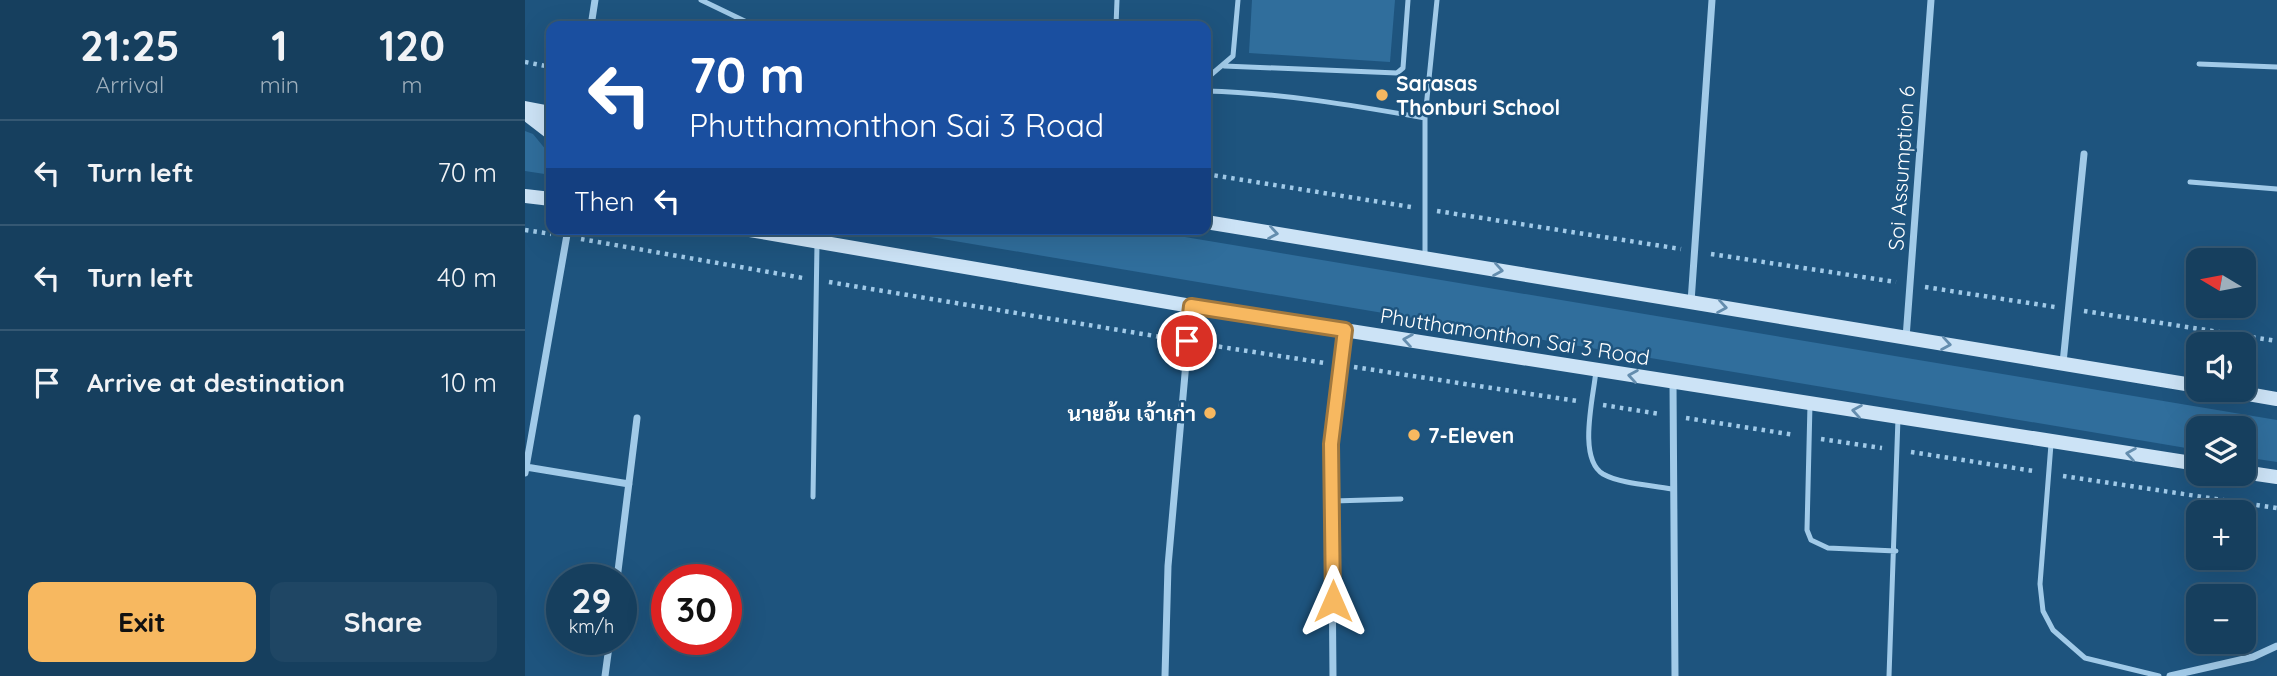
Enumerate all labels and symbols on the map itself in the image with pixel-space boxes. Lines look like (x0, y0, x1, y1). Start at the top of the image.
place label: Sarasas Thonburi School (1396, 70, 1560, 120)
street label: Soi Assumption 6 (1882, 85, 1920, 251)
marker: Sarasas Thonburi School (1374, 87, 1390, 103)
one-way arrow (1267, 225, 1279, 240)
north arrow (2186, 248, 2256, 318)
one-way arrow (1492, 262, 1503, 277)
one-way arrow (1716, 299, 1728, 314)
street label: Phutthamonthon Sai 3 Road (1378, 302, 1652, 370)
pin (1157, 311, 1217, 371)
one-way arrow (1402, 333, 1414, 348)
one-way arrow (1940, 336, 1952, 351)
one-way arrow (1627, 369, 1639, 384)
place label: นายอ้น เจ้าเก่า (1068, 400, 1196, 426)
one-way arrow (1852, 404, 1863, 419)
marker: นายอ้น เจ้าเก่า (1202, 405, 1218, 421)
place label: 7-Eleven (1428, 422, 1514, 448)
marker: 7-Eleven (1406, 427, 1422, 443)
one-way arrow (2125, 447, 2136, 462)
speed limit sign: 30 (651, 564, 742, 655)
position arrow (1296, 564, 1370, 638)

